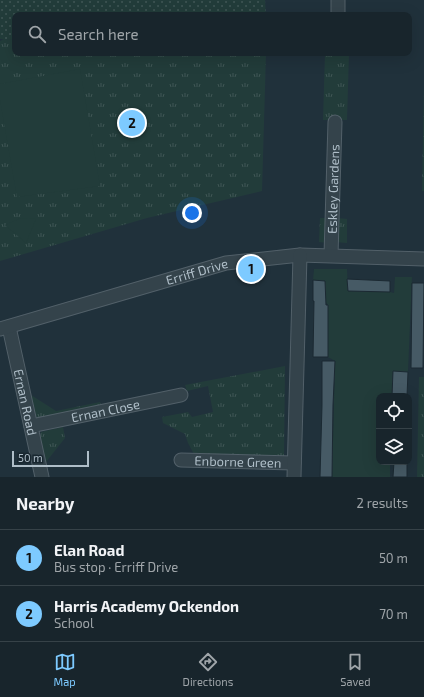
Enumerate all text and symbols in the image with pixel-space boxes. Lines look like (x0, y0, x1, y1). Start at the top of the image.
search box (12, 12, 412, 56)
icon: search (26, 23, 48, 45)
text: Search here (58, 25, 139, 43)
pin: 2 (119, 108, 145, 138)
street label: Eskley Gardens (324, 144, 342, 234)
your location (182, 203, 202, 223)
pin: 1 (238, 254, 264, 284)
street label: Erriff Drive (164, 255, 230, 288)
street label: Ernan Road (10, 367, 41, 437)
map controls (376, 393, 412, 465)
button: locate (376, 393, 412, 429)
street label: Ernan Close (70, 396, 141, 426)
button: layers (376, 429, 412, 465)
scale bar (12, 449, 89, 468)
text: 50 m (18, 451, 43, 464)
street label: Enborne Green (194, 452, 282, 471)
text: Nearby (16, 493, 74, 513)
text: 2 results (356, 495, 408, 511)
text: Elan Road (54, 541, 124, 559)
text: 1 (26, 550, 32, 566)
text: 50 m (379, 550, 408, 566)
text: Bus stop · Erriff Drive (54, 559, 178, 575)
text: Harris Academy Ockendon (54, 597, 239, 615)
text: 2 (25, 606, 33, 622)
text: 70 m (379, 606, 408, 622)
text: School (54, 615, 94, 631)
tab: Map (54, 651, 76, 688)
tab: Directions (183, 651, 233, 688)
tab: Saved (340, 651, 371, 688)

